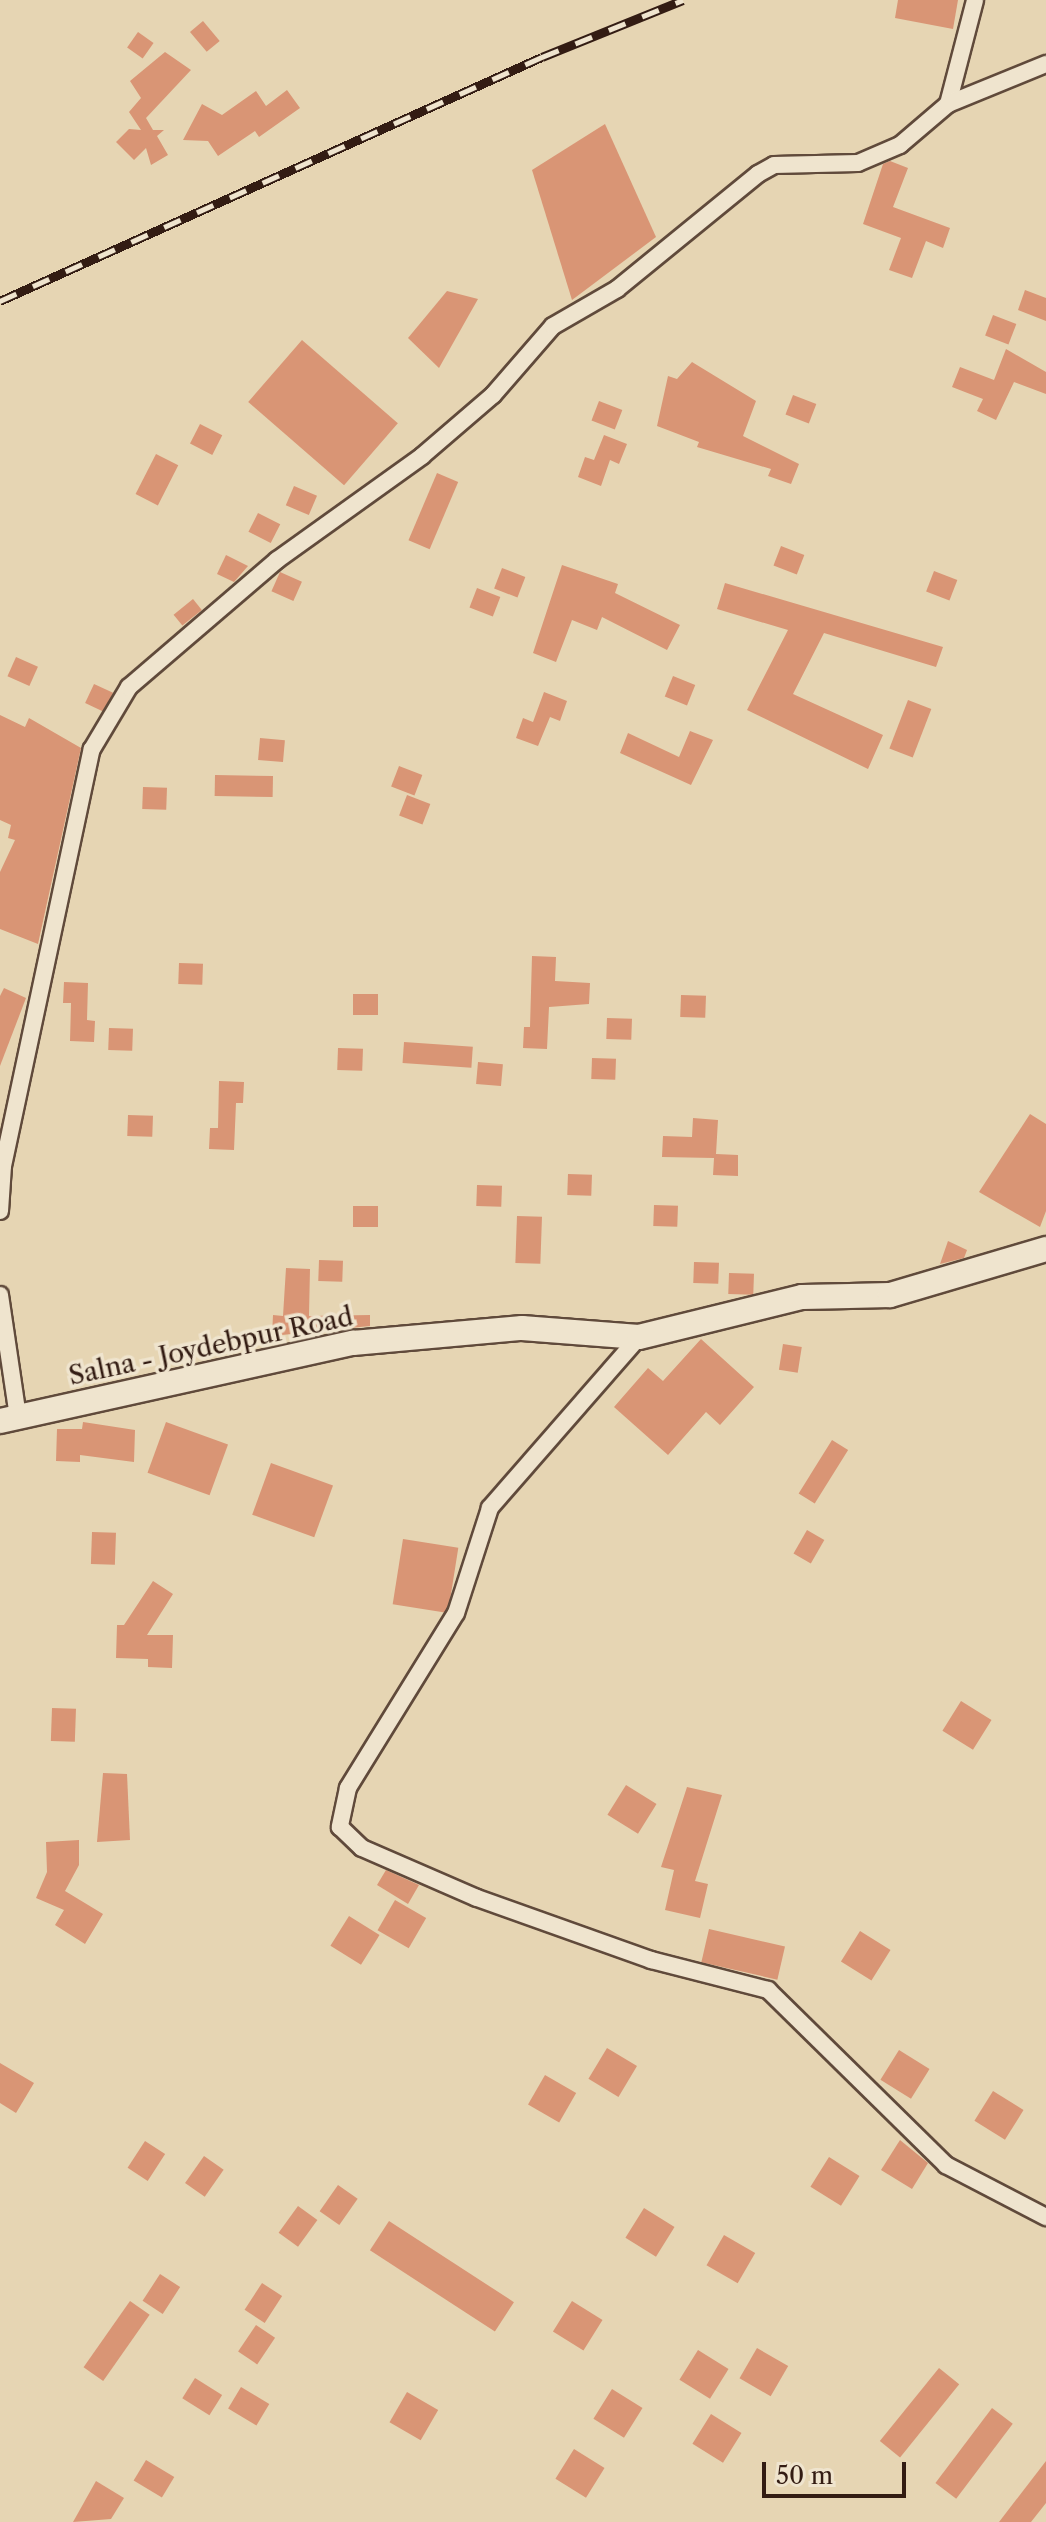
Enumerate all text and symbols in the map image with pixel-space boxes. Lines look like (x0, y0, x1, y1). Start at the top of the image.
street label: Salna - Joydebpur Road (66, 1302, 356, 1392)
scale bar (766, 2446, 910, 2496)
text: 50 m (776, 2461, 833, 2490)

